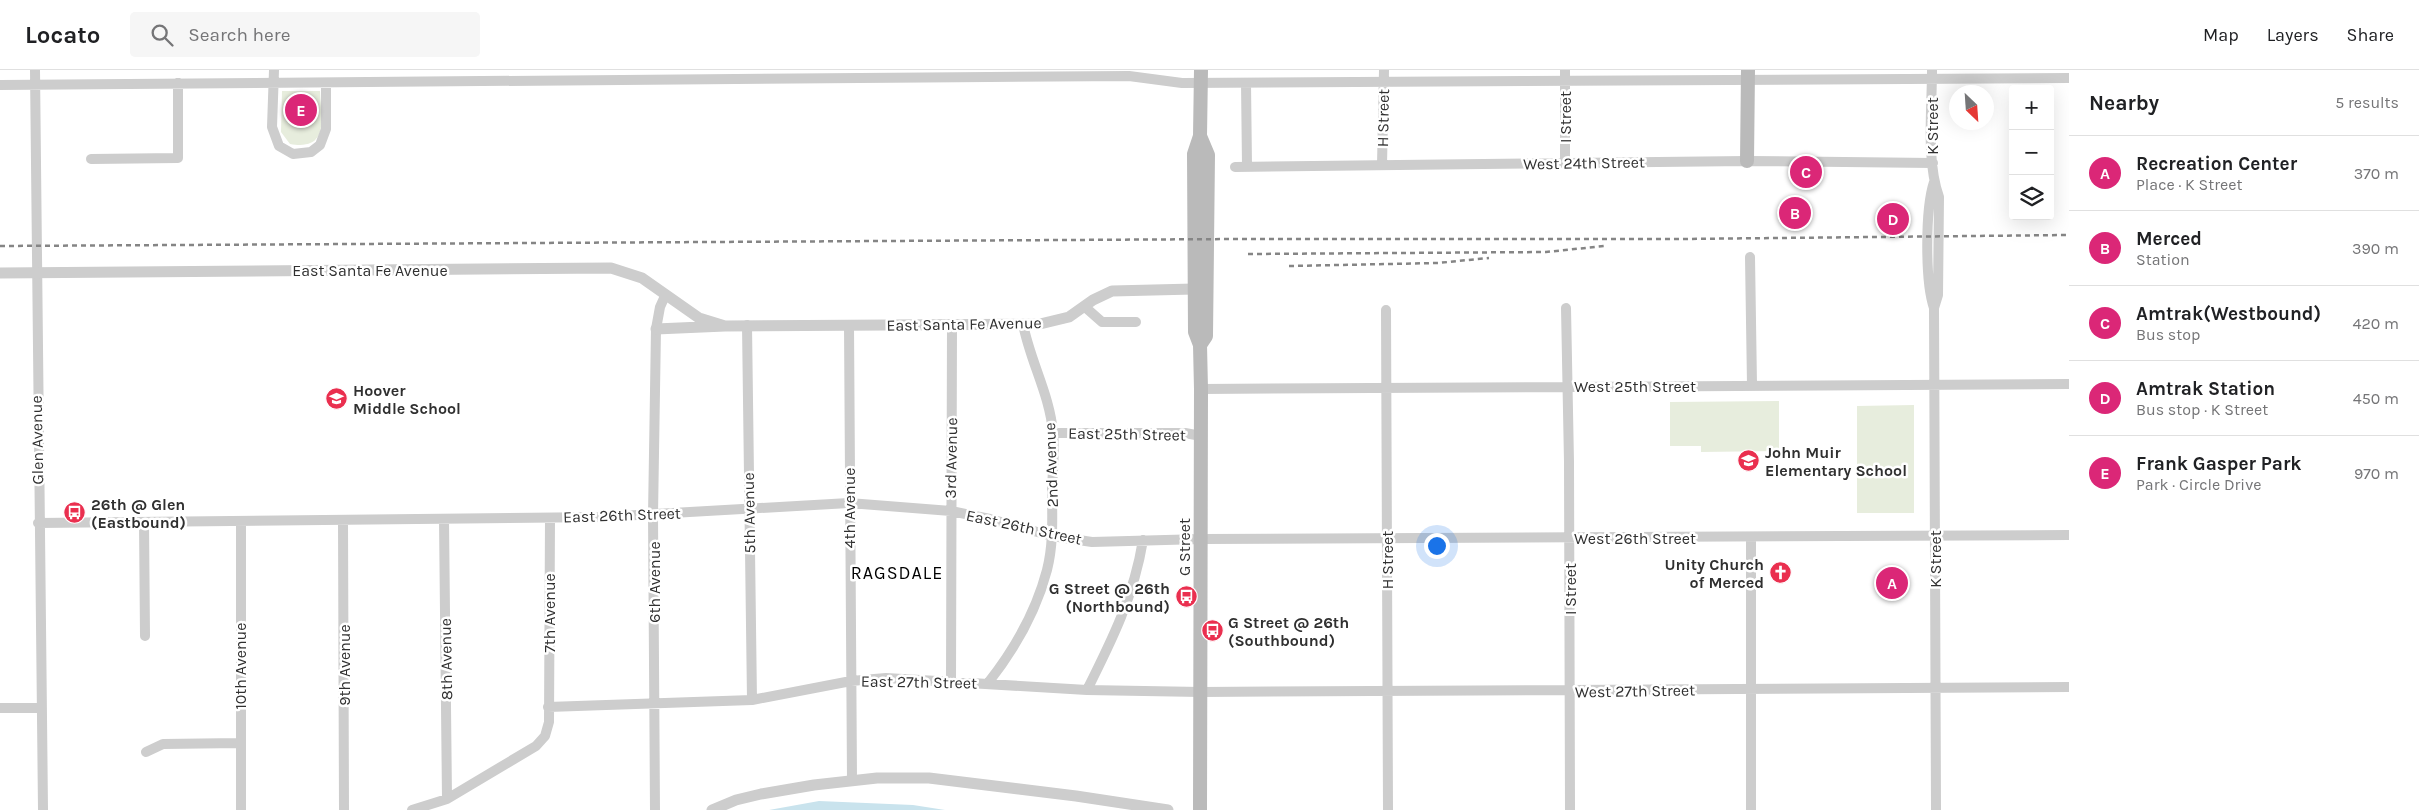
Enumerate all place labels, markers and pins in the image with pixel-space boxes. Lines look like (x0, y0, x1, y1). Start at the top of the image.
pin: E (285, 91, 317, 129)
pin: C (1790, 153, 1822, 191)
pin: B (1779, 194, 1811, 232)
pin: D (1877, 200, 1909, 238)
place label: Hoover Middle School (353, 381, 461, 418)
school or university icon: Hoover Middle School (325, 387, 349, 411)
place label: John Muir Elementary School (1765, 443, 1907, 480)
school or university icon: John Muir Elementary School (1737, 449, 1761, 473)
place label: 26th @ Glen (Eastbound) (91, 495, 186, 532)
bus stop icon: 26th @ Glen (Eastbound) (63, 501, 87, 525)
place label: Unity Church of Merced (1664, 555, 1764, 592)
church icon: Unity Church of Merced (1768, 561, 1792, 585)
pin: A (1876, 564, 1908, 602)
place label: G Street @ 26th (Northbound) (1049, 579, 1170, 616)
bus stop icon: G Street @ 26th (Northbound) (1174, 585, 1198, 609)
place label: G Street @ 26th (Southbound) (1228, 613, 1349, 650)
bus stop icon: G Street @ 26th (Southbound) (1200, 619, 1224, 643)

